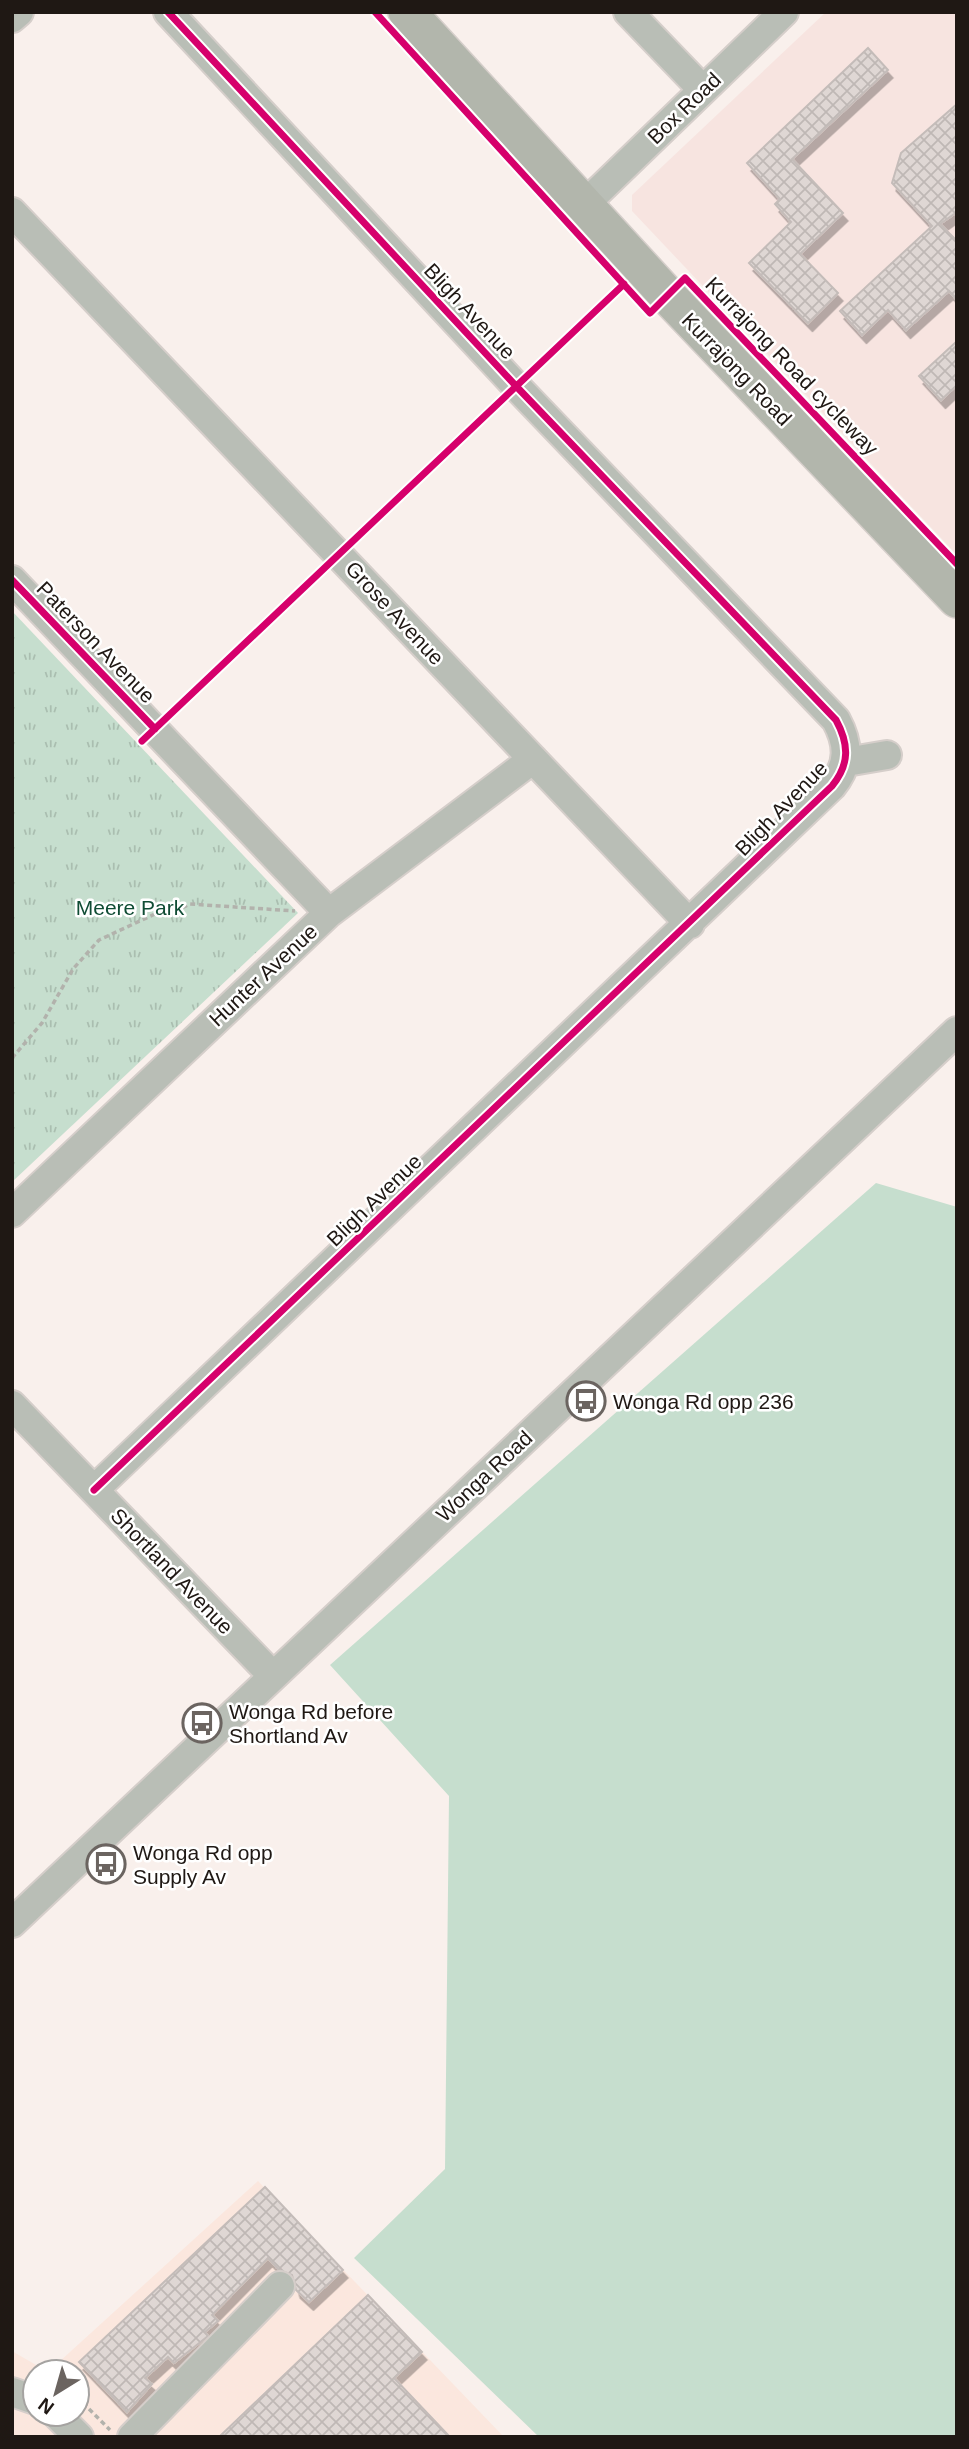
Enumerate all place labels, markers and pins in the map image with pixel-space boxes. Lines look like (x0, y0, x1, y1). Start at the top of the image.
bus stop icon: Wonga Rd opp 236 (565, 1380, 607, 1422)
place label: Wonga Rd opp 236 (613, 1390, 794, 1413)
place label: Wonga Rd before Shortland Av (229, 1700, 393, 1747)
bus stop icon: Wonga Rd before Shortland Av (181, 1702, 223, 1744)
place label: Wonga Rd opp Supply Av (133, 1841, 273, 1888)
bus stop icon: Wonga Rd opp Supply Av (85, 1843, 127, 1885)

